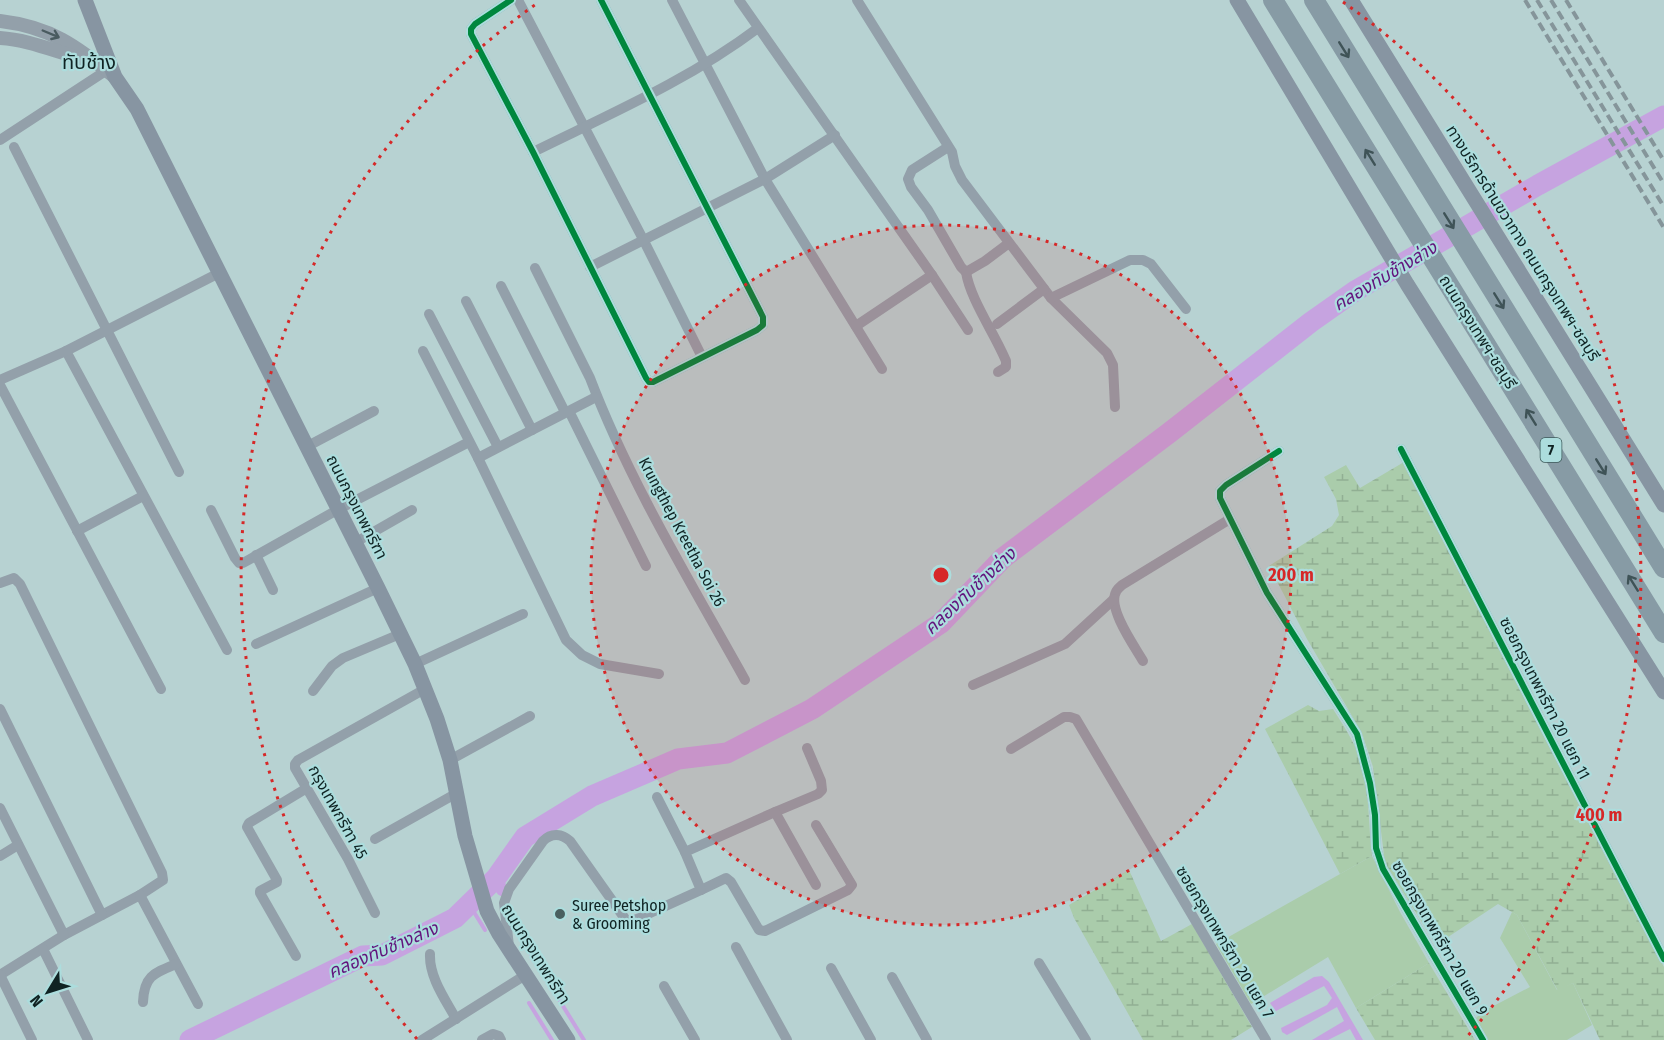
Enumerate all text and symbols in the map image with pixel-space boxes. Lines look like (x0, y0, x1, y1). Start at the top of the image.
one-way arrow (41, 29, 60, 40)
one-way arrow (1339, 41, 1351, 58)
district label: ทับช้าง (62, 50, 116, 74)
street label: ทางบริการด้านขวาทาง ถนนกรุงเทพฯ-ชลบุรี (1442, 122, 1604, 364)
one-way arrow (1363, 149, 1375, 166)
one-way arrow (1444, 212, 1456, 229)
water label: คลองทับช้างล่าง (1329, 236, 1442, 316)
street label: ถนนกรุงเทพฯ-ชลบุรี (1435, 272, 1521, 392)
one-way arrow (1493, 292, 1505, 309)
one-way arrow (1524, 409, 1536, 426)
road number: 7 (1540, 438, 1562, 462)
street label: ถนนกรุงเทพกรีฑา (322, 452, 392, 562)
street label: Krungthep Kreetha Soi 26 (635, 454, 729, 610)
one-way arrow (1596, 458, 1608, 475)
water label: คลองทับช้างล่าง (920, 542, 1021, 639)
text: 200 m (1267, 564, 1314, 586)
centre of rings (931, 565, 951, 585)
one-way arrow (1627, 575, 1639, 592)
street label: ซอยกรุงเทพกรีฑา 20 แยก 11 (1496, 614, 1594, 782)
street label: กรุงเทพกรีฑา 45 (304, 762, 372, 862)
text: 400 m (1576, 804, 1622, 826)
street label: ซอยกรุงเทพกรีฑา 20 แยก 9 (1388, 857, 1492, 1019)
street label: ซอยกรุงเทพกรีฑา 20 แยก 7 (1172, 863, 1278, 1022)
place label: Suree Petshop & Grooming (572, 896, 666, 933)
street label: ถนนกรุงเทพกรีฑา (498, 900, 574, 1008)
marker: Suree Petshop & Grooming (553, 907, 567, 921)
water label: คลองทับช้างล่าง (325, 916, 443, 983)
north arrow (18, 962, 78, 1022)
text: N (26, 991, 47, 1011)

